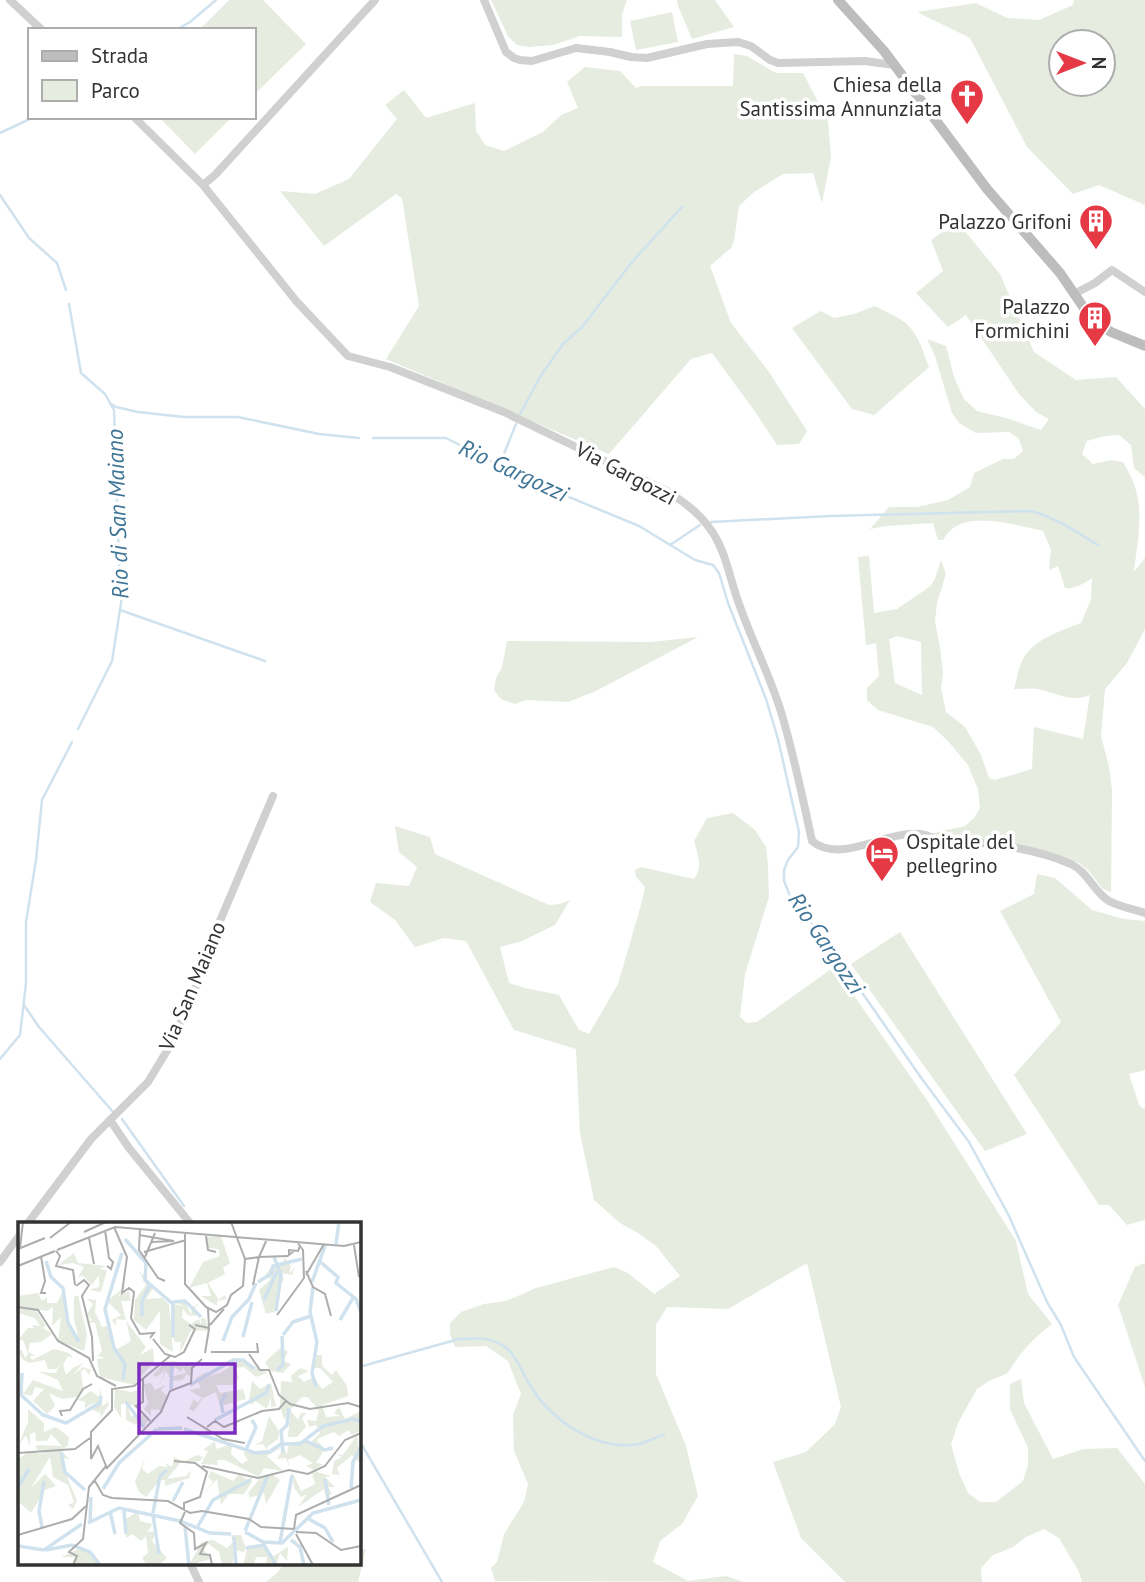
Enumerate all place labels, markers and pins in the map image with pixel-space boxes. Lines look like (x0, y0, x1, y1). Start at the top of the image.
place label: Chiesa della Santissima Annunziata (739, 71, 942, 122)
church icon: Chiesa della Santissima Annunziata (948, 77, 986, 126)
building icon: Palazzo Grifoni (1077, 202, 1115, 251)
place label: Palazzo Grifoni (938, 208, 1072, 235)
place label: Palazzo Formichini (974, 293, 1070, 344)
building icon: Palazzo Formichini (1076, 299, 1114, 348)
place label: Ospitale del pellegrino (906, 828, 1014, 879)
hotel icon: Ospitale del pellegrino (863, 834, 901, 883)

